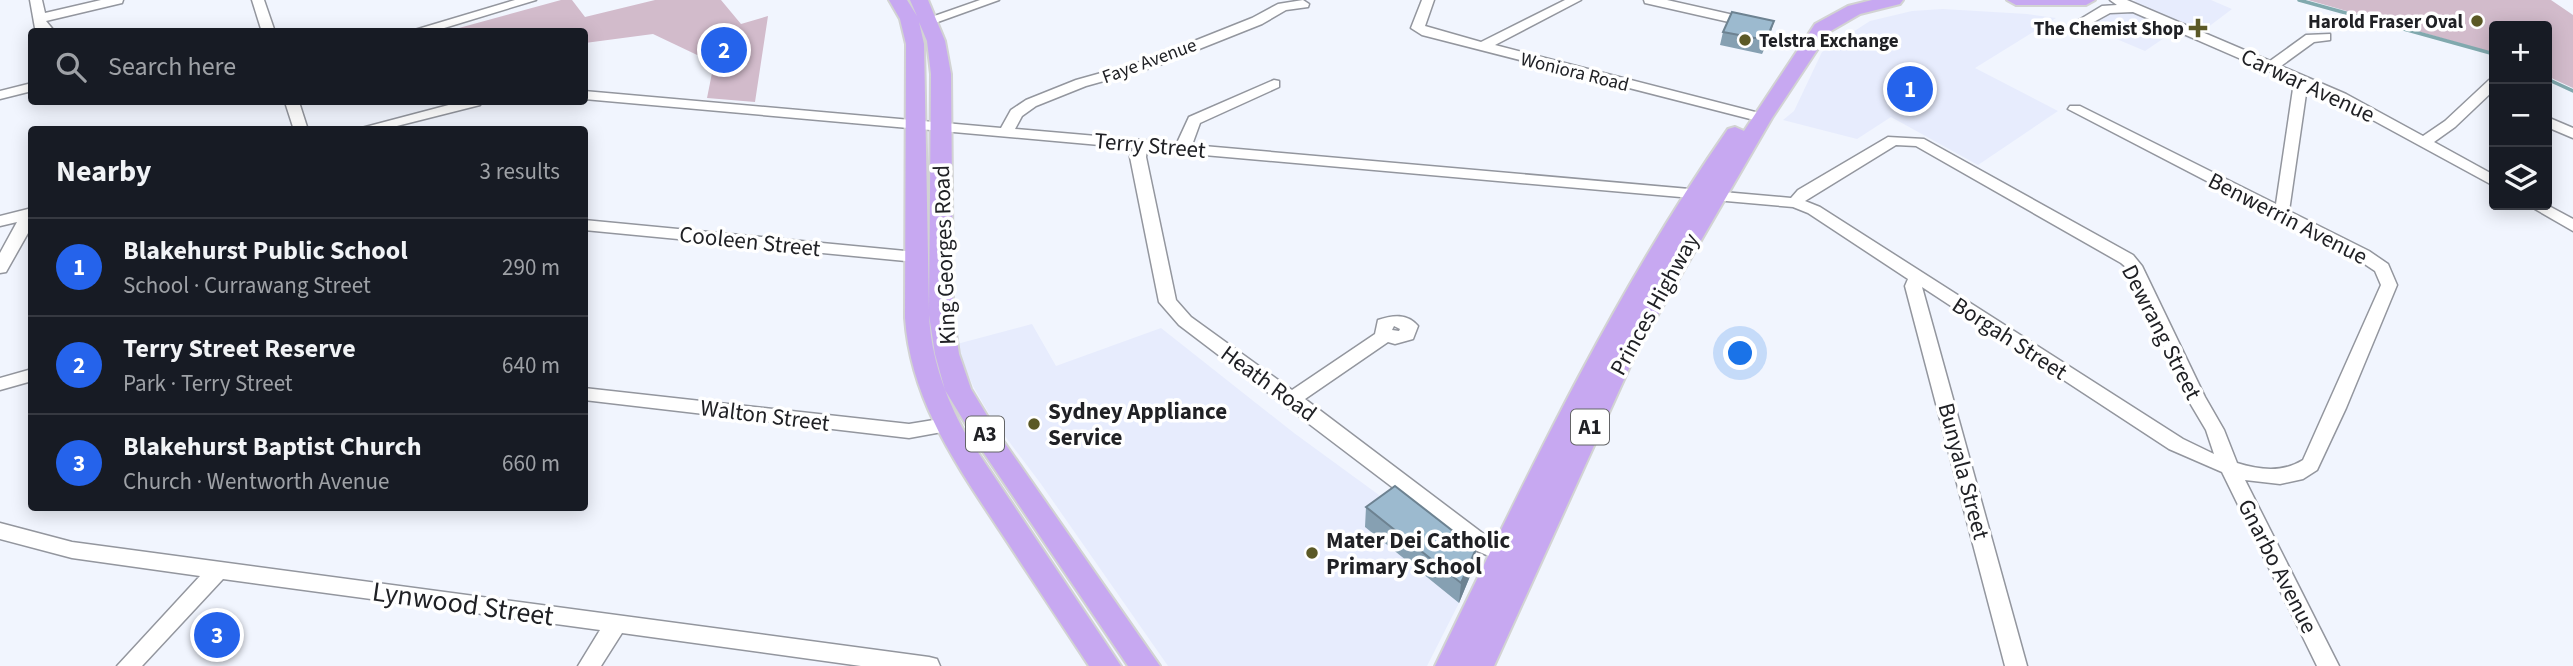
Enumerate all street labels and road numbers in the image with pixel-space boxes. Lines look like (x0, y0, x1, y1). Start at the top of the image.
street label: Faye Avenue (1098, 32, 1201, 91)
street label: Carwar Avenue (2235, 40, 2380, 131)
street label: Woniora Road (1518, 46, 1632, 99)
street label: Terry Street (1093, 124, 1207, 167)
street label: Benwerrin Avenue (2202, 164, 2373, 273)
street label: King Georges Road (925, 165, 964, 345)
street label: Cooleen Street (678, 218, 822, 265)
street label: Princes Highway (1602, 227, 1707, 381)
street label: Dewrang Street (2113, 259, 2210, 406)
street label: Borgah Street (1946, 289, 2074, 388)
street label: Heath Road (1214, 337, 1324, 430)
street label: Walton Street (698, 391, 832, 440)
street label: Bunyala Street (1929, 399, 1998, 543)
road number: A1 (1571, 410, 1609, 444)
road number: A3 (966, 416, 1004, 452)
street label: Gnarbo Avenue (2229, 493, 2326, 639)
street label: Lynwood Street (370, 571, 557, 637)

